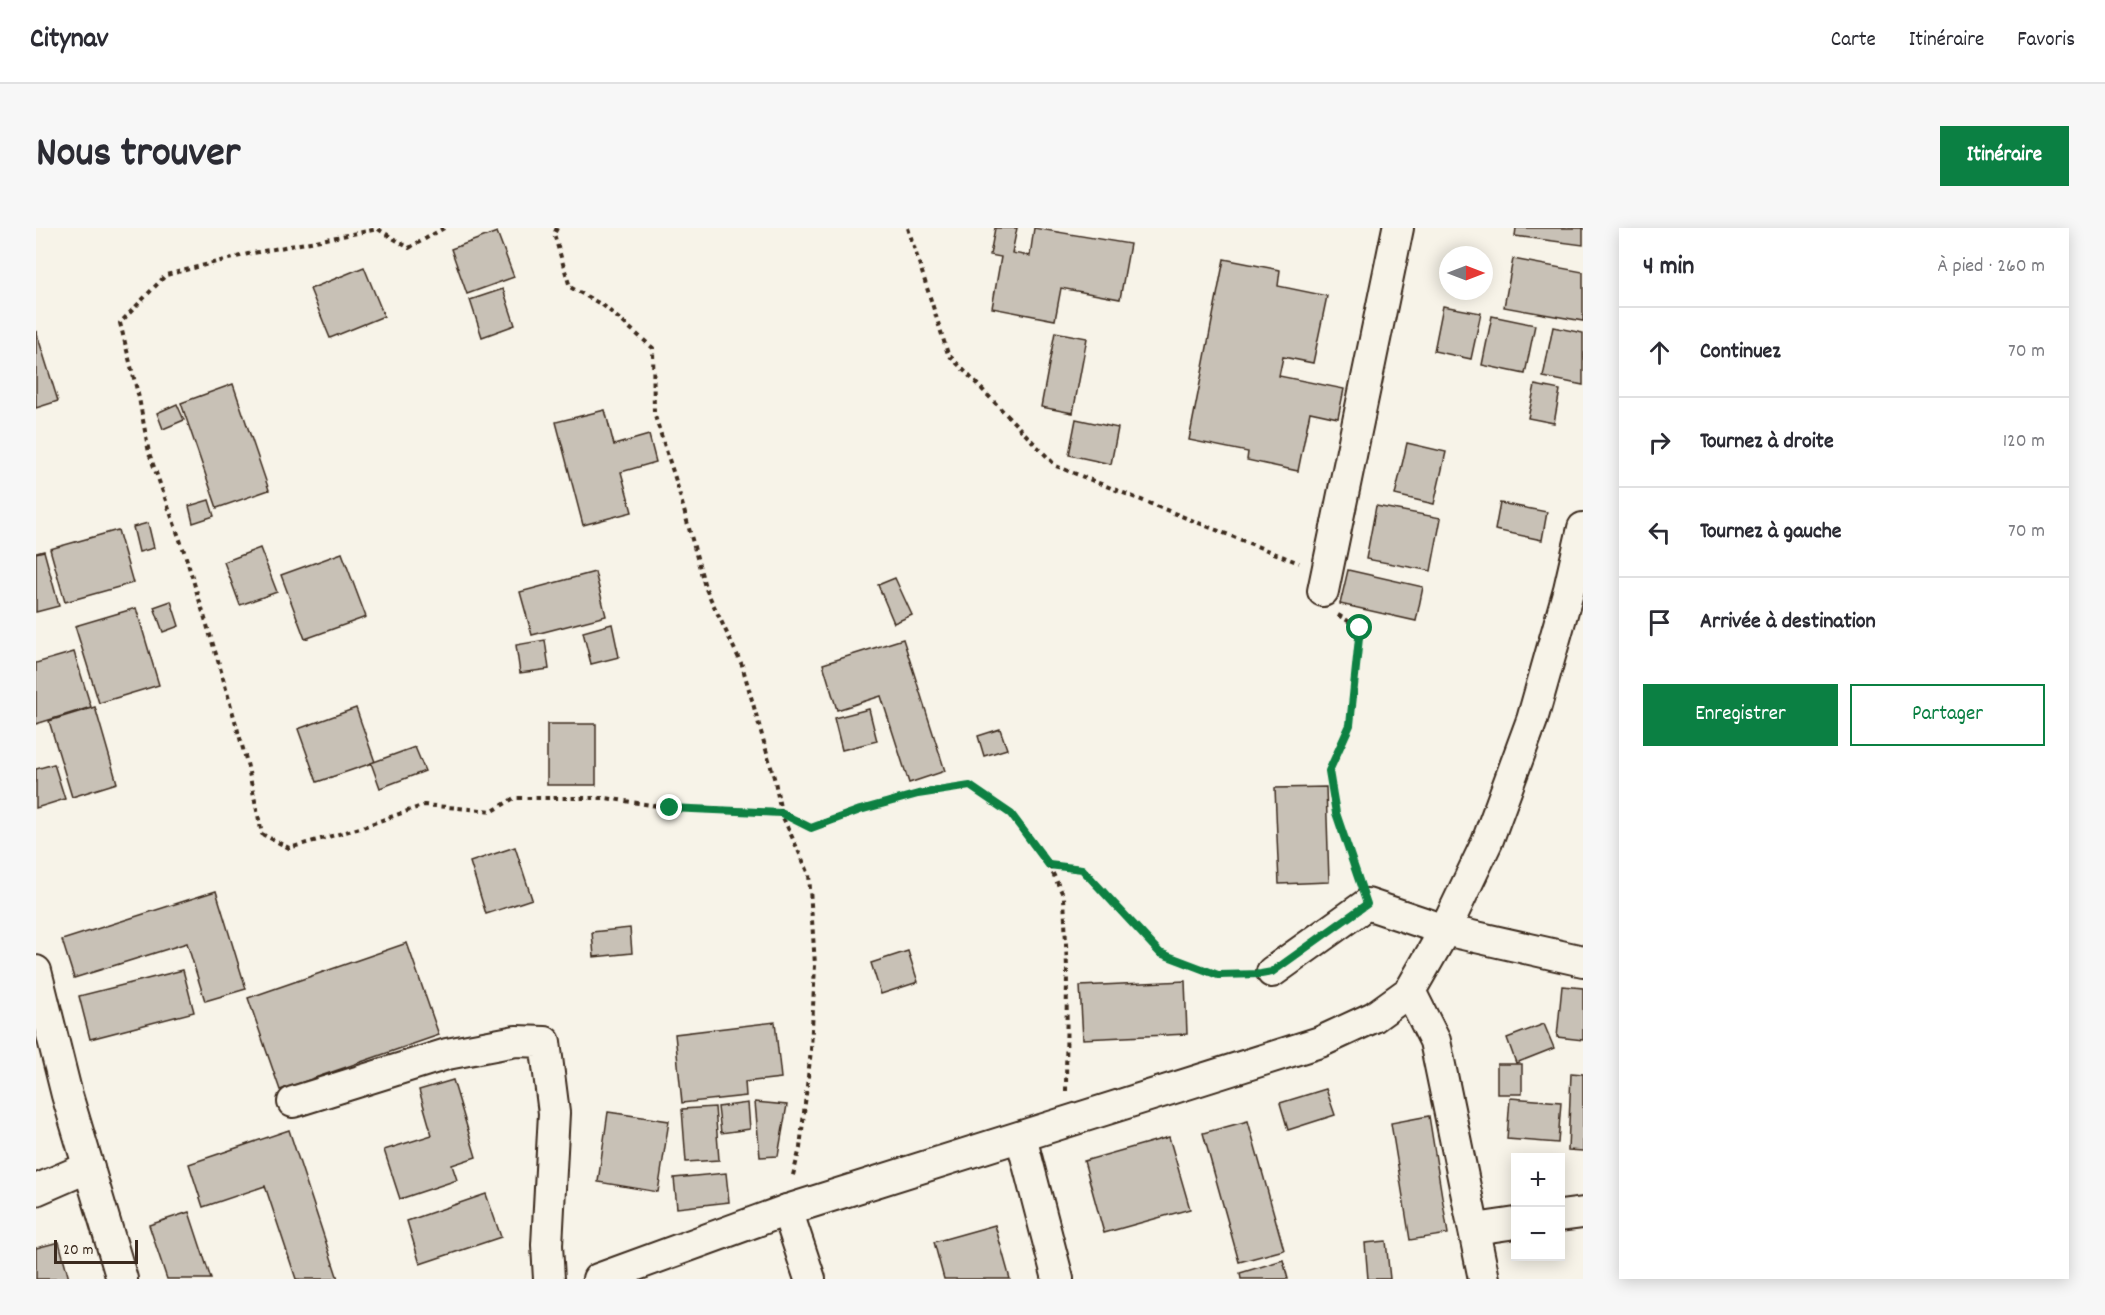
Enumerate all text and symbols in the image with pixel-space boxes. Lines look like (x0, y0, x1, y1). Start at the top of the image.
text: Citynav (30, 21, 108, 61)
text: Carte (1831, 26, 1876, 56)
text: Itinéraire (1909, 26, 1984, 56)
text: Favoris (2017, 26, 2075, 56)
text: Nous trouver (36, 126, 240, 186)
button: Itinéraire (1940, 126, 2069, 186)
north arrow (1439, 246, 1493, 300)
text: 4 min (1643, 249, 1694, 286)
text: À pied · 260 m (1938, 253, 2045, 281)
icon: ahead (1643, 336, 1676, 369)
text: Continuez (1700, 337, 1781, 368)
text: 70 m (2008, 338, 2045, 366)
icon: right (1643, 426, 1676, 459)
text: Tournez à droite (1700, 427, 1834, 458)
text: 120 m (2003, 428, 2045, 456)
icon: left (1643, 516, 1676, 549)
text: Tournez à gauche (1700, 517, 1842, 548)
text: 70 m (2008, 518, 2045, 546)
icon: arrive (1643, 606, 1676, 639)
text: Arrivée à destination (1700, 607, 1876, 638)
route start (1346, 614, 1372, 640)
button: Enregistrer (1643, 684, 1838, 746)
button: Partager (1850, 684, 2045, 746)
route end (656, 794, 682, 820)
map controls (1511, 1153, 1565, 1261)
button: + (1511, 1153, 1565, 1207)
button: − (1511, 1207, 1565, 1261)
scale bar (54, 1237, 138, 1264)
text: 20 m (63, 1239, 93, 1262)

